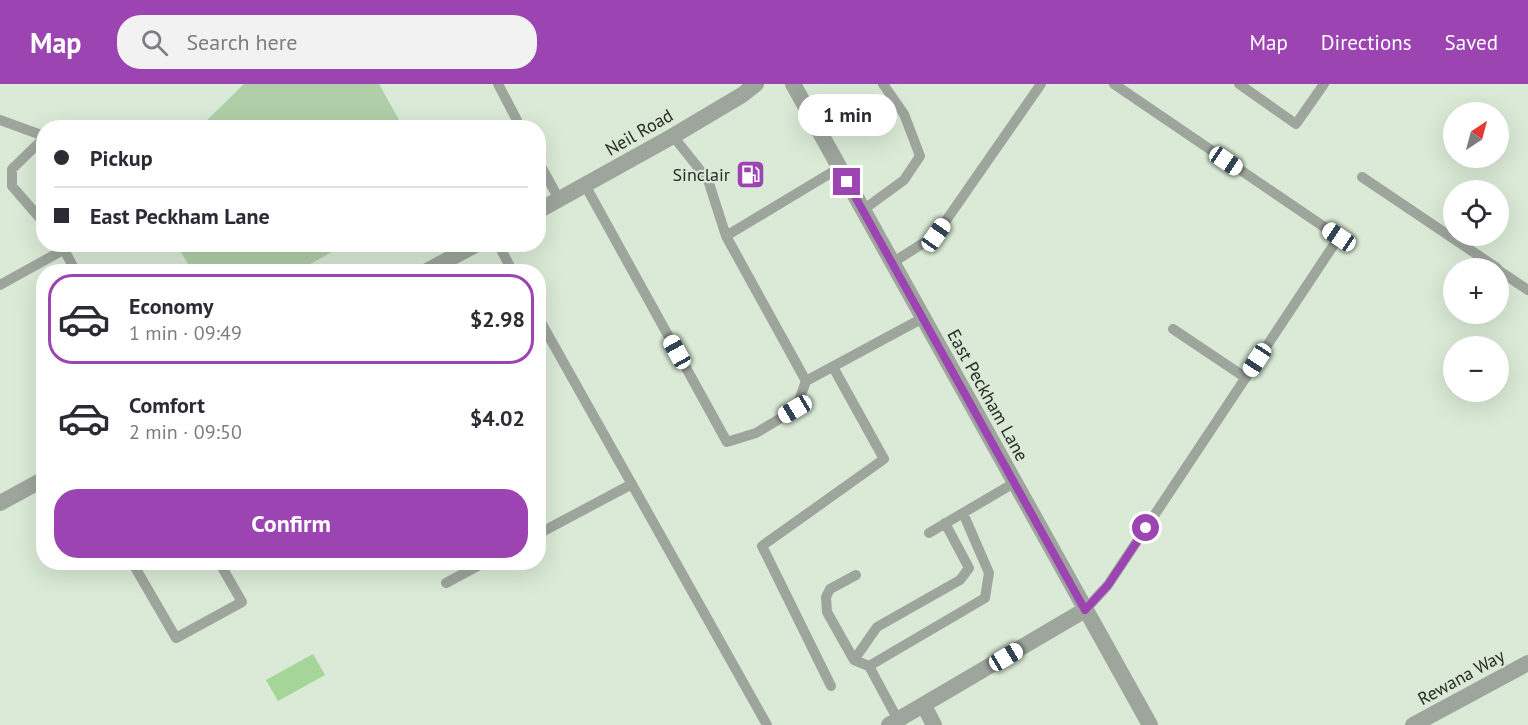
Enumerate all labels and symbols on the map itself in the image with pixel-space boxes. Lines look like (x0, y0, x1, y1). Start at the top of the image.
callout: 1 min (798, 95, 896, 137)
north arrow (1443, 102, 1509, 168)
street label: Neil Road (601, 103, 677, 161)
car (1206, 143, 1246, 179)
fuel station icon: Sinclair (735, 158, 767, 190)
place label: Sinclair (673, 163, 730, 186)
route end (833, 168, 860, 195)
car (918, 215, 954, 255)
car (1319, 219, 1359, 255)
street label: East Peckham Lane (942, 325, 1034, 465)
car (660, 332, 694, 372)
car (1240, 340, 1274, 380)
car (775, 392, 815, 426)
route start (1132, 514, 1159, 541)
car (986, 640, 1026, 674)
street label: Rewana Way (1414, 643, 1509, 710)

